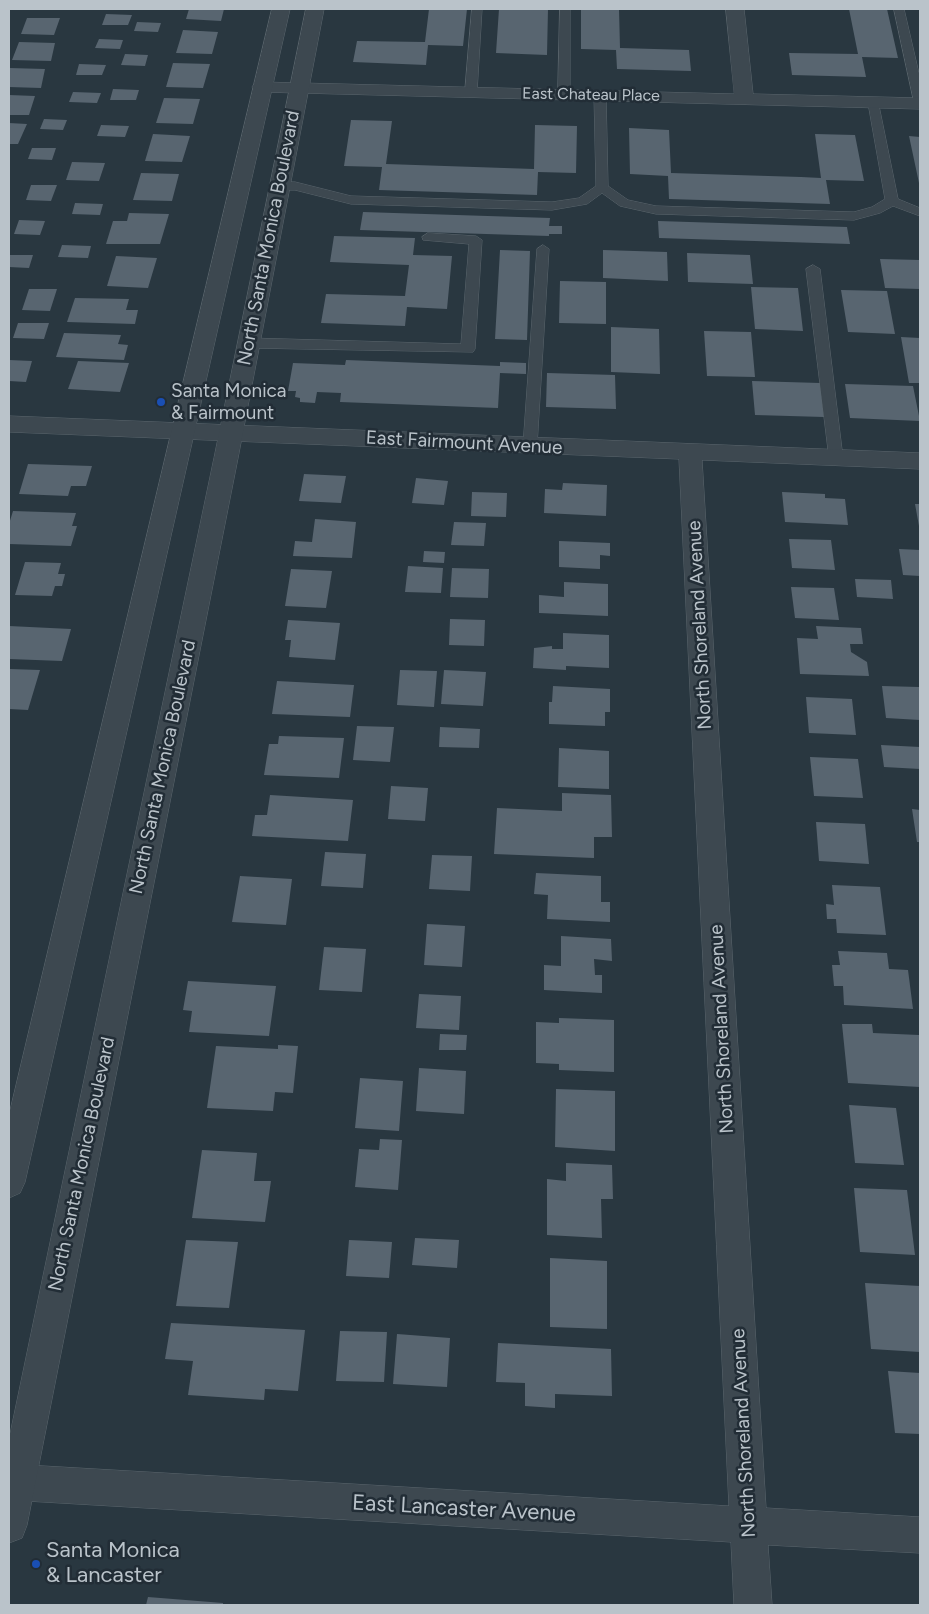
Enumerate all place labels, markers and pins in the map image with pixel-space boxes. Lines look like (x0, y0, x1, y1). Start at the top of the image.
place label: Santa Monica & Fairmount (171, 380, 287, 424)
marker: Santa Monica & Fairmount (155, 396, 167, 408)
place label: Santa Monica & Lancaster (46, 1538, 180, 1590)
marker: Santa Monica & Lancaster (30, 1558, 42, 1570)

